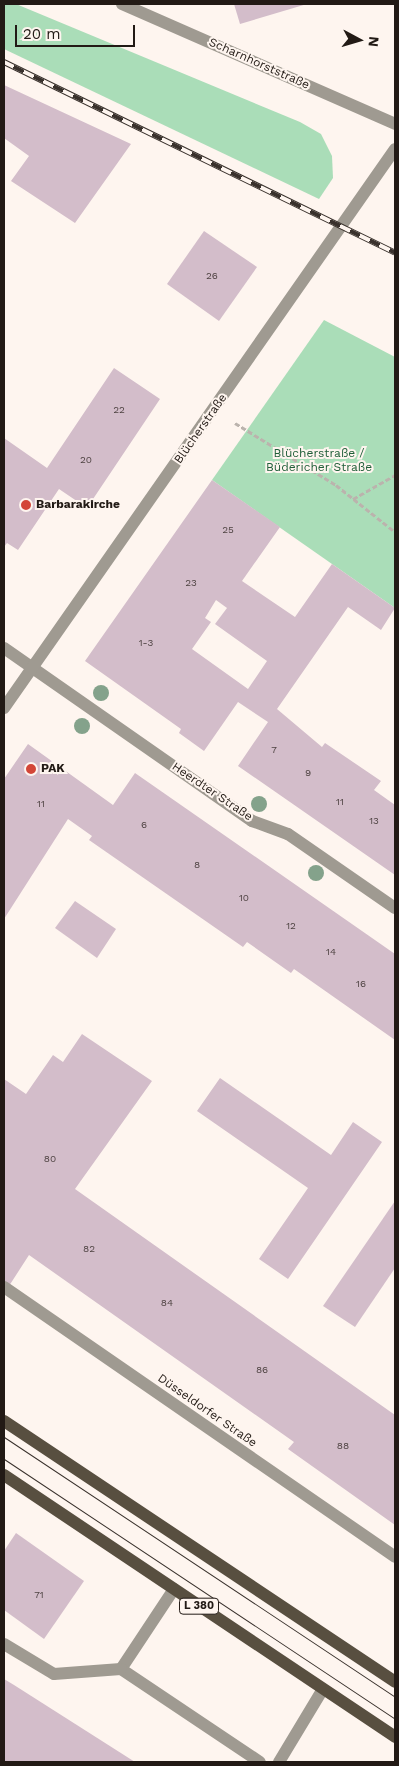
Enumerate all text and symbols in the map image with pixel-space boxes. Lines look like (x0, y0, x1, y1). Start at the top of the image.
scale bar (18, 15, 138, 47)
north arrow (334, 15, 384, 65)
text: 20 m (23, 25, 61, 43)
street label: Scharnhorststraße (206, 35, 312, 93)
text: N (365, 36, 382, 48)
house number: 26 (206, 270, 218, 282)
street label: Blücherstraße (172, 391, 230, 467)
house number: 22 (113, 404, 125, 416)
park label: Blücherstraße / Büdericher Straße (266, 447, 372, 475)
house number: 20 (80, 454, 92, 466)
place label: Barbarakirche (36, 498, 120, 512)
marker: Barbarakirche (20, 499, 32, 511)
house number: 25 (222, 524, 234, 536)
house number: 23 (185, 577, 197, 589)
house number: 1-3 (139, 637, 153, 649)
house number: 7 (271, 744, 277, 756)
street label: Heerdter Straße (169, 760, 255, 824)
place label: PAK (41, 762, 65, 776)
marker: PAK (25, 763, 37, 775)
house number: 9 (305, 767, 311, 779)
house number: 11 (336, 796, 344, 808)
house number: 11 (37, 798, 45, 810)
house number: 13 (369, 815, 379, 827)
house number: 6 (141, 819, 147, 831)
house number: 8 (194, 859, 200, 871)
house number: 10 (239, 892, 249, 904)
house number: 12 (286, 920, 296, 932)
house number: 14 (326, 946, 336, 958)
house number: 16 (356, 978, 366, 990)
house number: 80 (44, 1153, 56, 1165)
house number: 82 (83, 1243, 95, 1255)
house number: 84 (161, 1297, 173, 1309)
house number: 86 (256, 1364, 268, 1376)
street label: Düsseldorfer Straße (155, 1371, 259, 1451)
house number: 88 (337, 1440, 349, 1452)
house number: 71 (34, 1589, 44, 1601)
road number: L 380 (178, 1598, 220, 1614)

